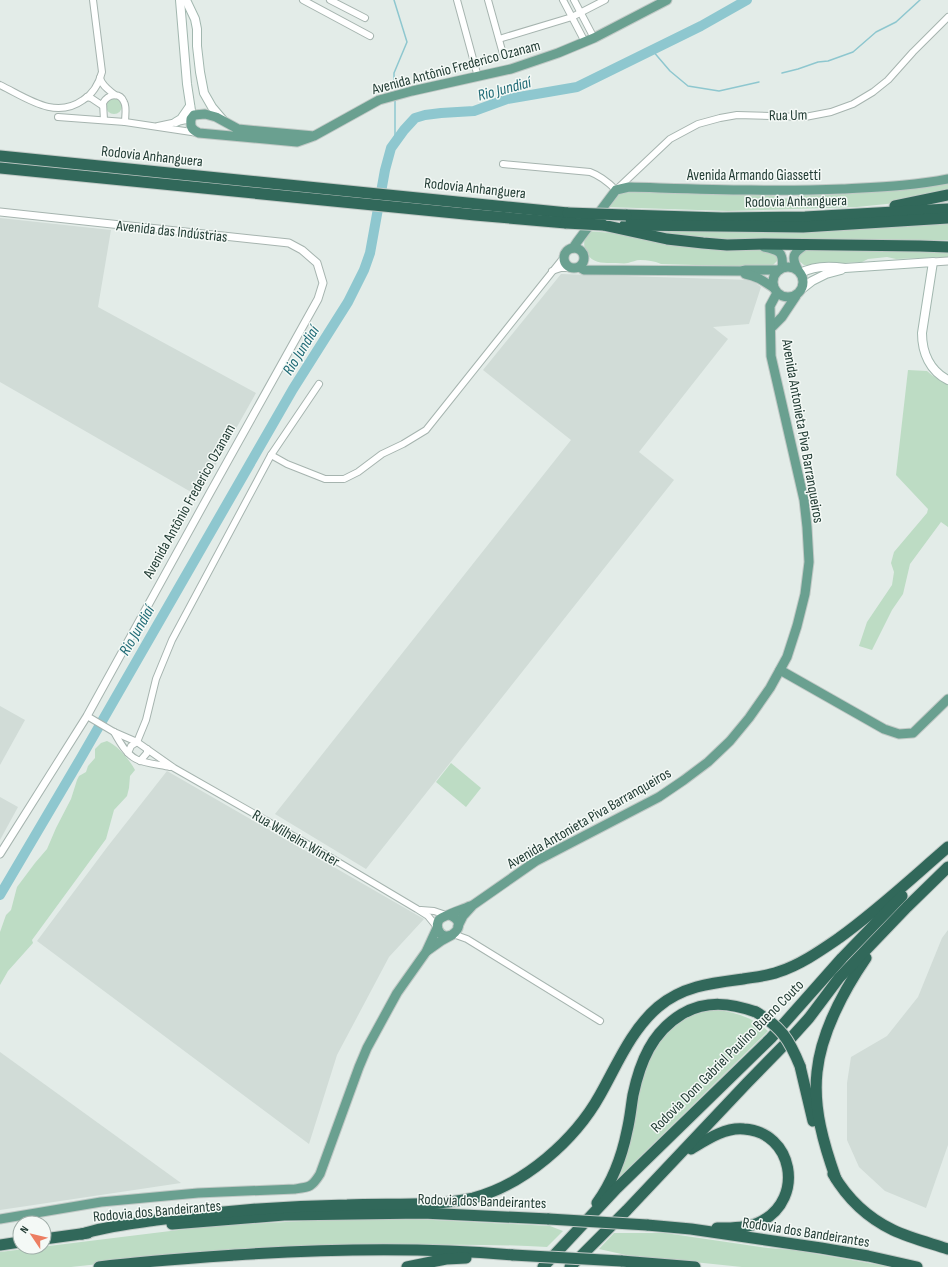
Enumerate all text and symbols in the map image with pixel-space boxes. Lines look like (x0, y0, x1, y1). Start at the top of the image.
street label: Avenida Antônio Frederico Ozanam (369, 36, 542, 99)
water label: Rio Jundiaí (476, 73, 535, 106)
street label: Rua Um (769, 106, 807, 125)
street label: Rodovia Anhanguera (100, 142, 204, 171)
street label: Avenida Armando Giassetti (686, 166, 821, 185)
street label: Rodovia Anhanguera (423, 174, 527, 203)
street label: Rodovia Anhanguera (745, 191, 847, 212)
street label: Avenida das Indústrias (114, 216, 228, 247)
water label: Rio Jundiaí (279, 321, 325, 379)
street label: Avenida Antonieta Piva Barranqueiros (777, 337, 828, 524)
street label: Avenida Antônio Frederico Ozanam (139, 421, 240, 583)
water label: Rio Jundiaí (115, 601, 160, 659)
street label: Avenida Antonieta Piva Barranqueiros (503, 764, 675, 874)
street label: Rua Wilhelm Winter (249, 806, 343, 871)
street label: Rodovia Dom Gabriel Paulino Bueno Couto (647, 976, 808, 1137)
street label: Rodovia dos Bandeirantes (417, 1190, 547, 1213)
street label: Rodovia dos Bandeirantes (92, 1196, 222, 1227)
street label: Rodovia dos Bandeirantes (741, 1213, 871, 1252)
north arrow (12, 1215, 52, 1255)
text: N (17, 1223, 31, 1236)

